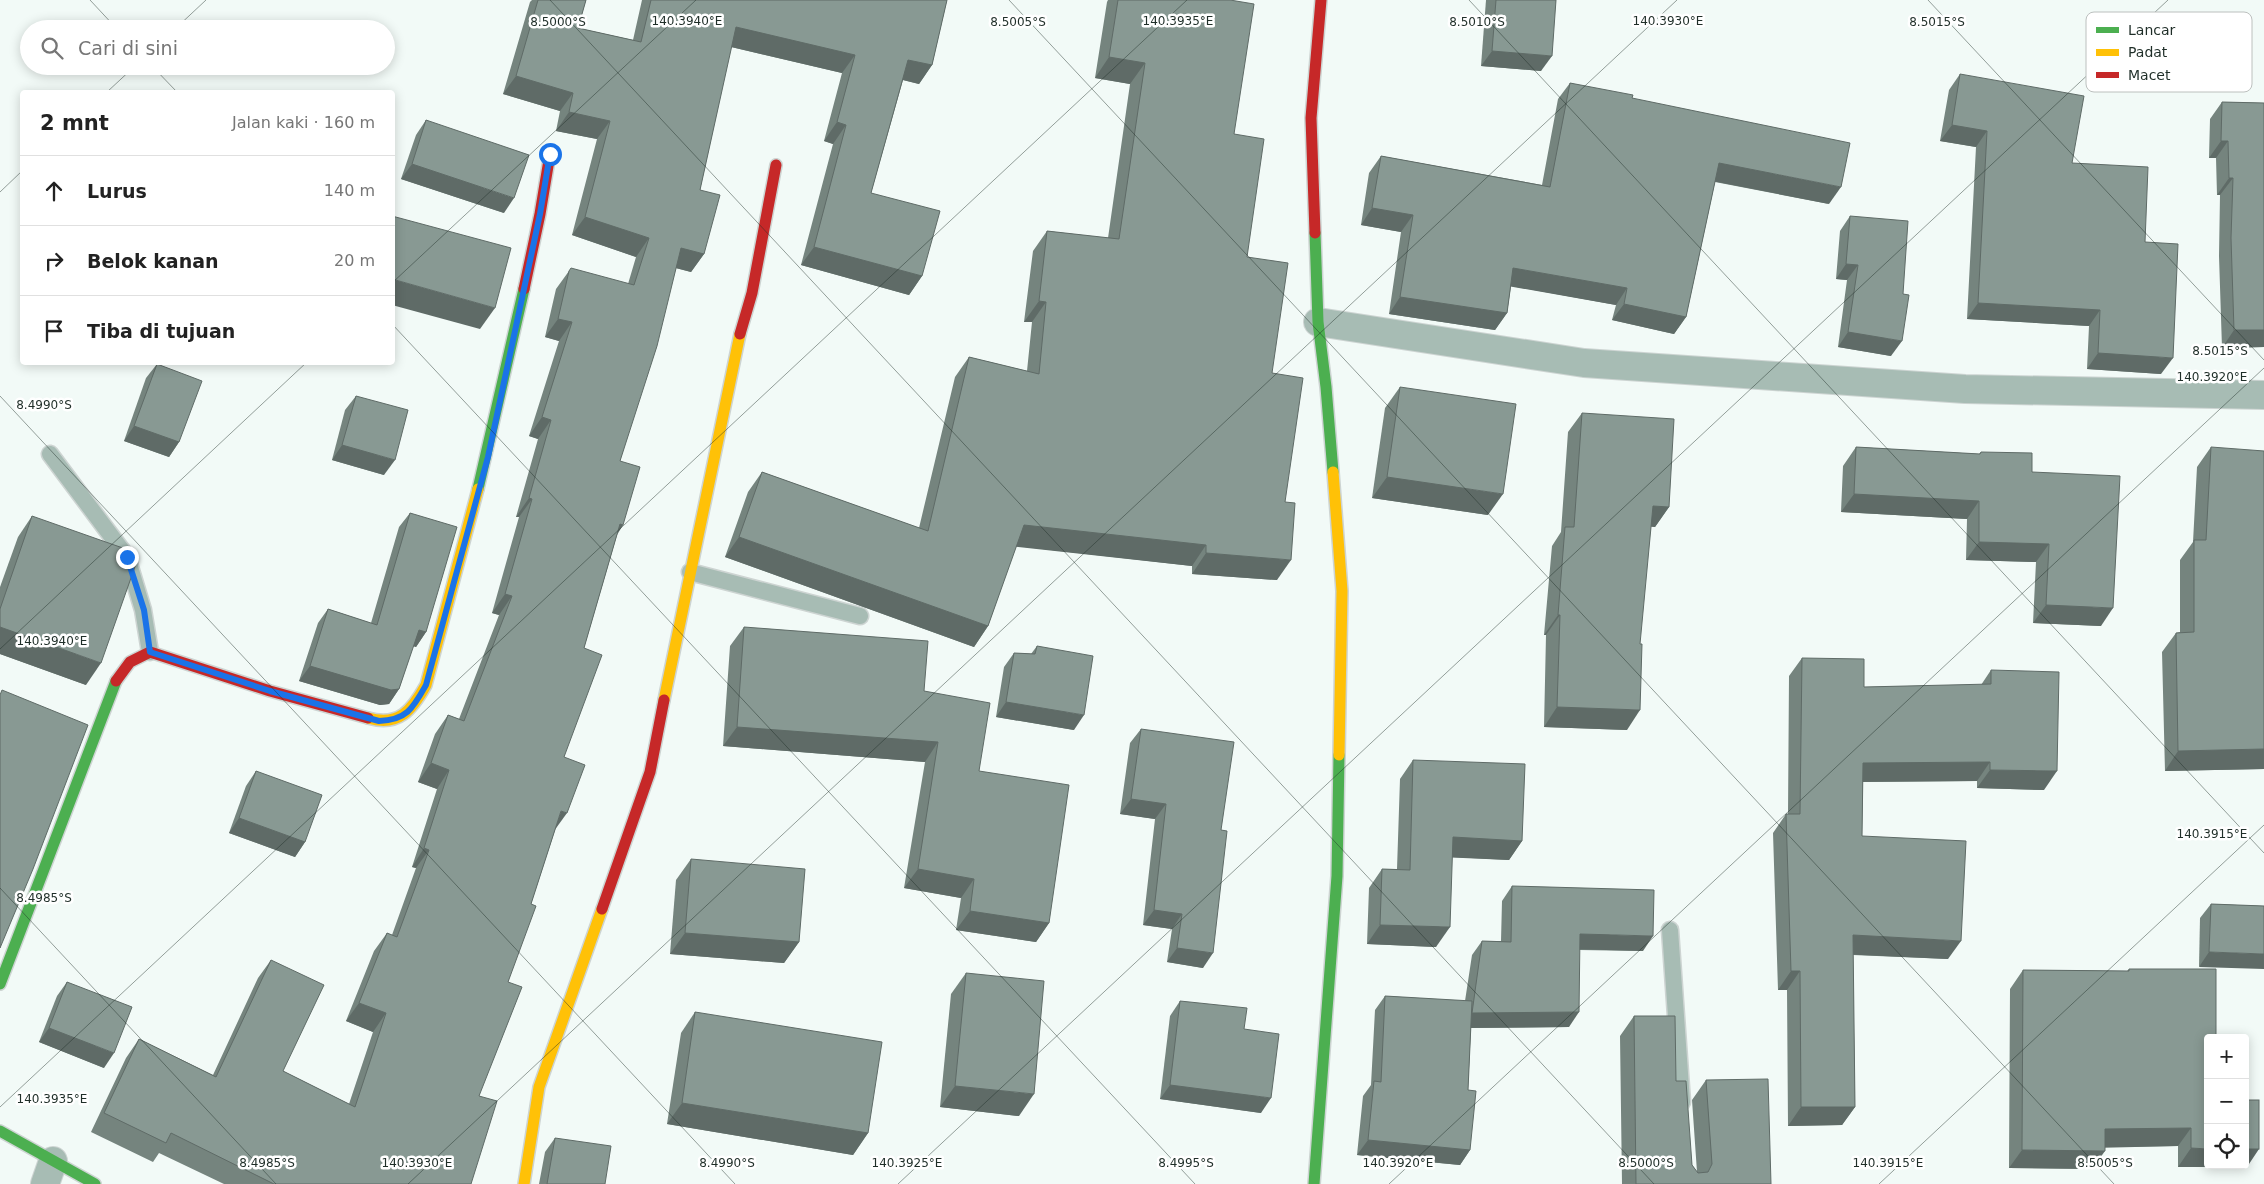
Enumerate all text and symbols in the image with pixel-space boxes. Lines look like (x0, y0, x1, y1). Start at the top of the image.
legend (2086, 12, 2252, 92)
text: 140.3940°E (652, 14, 722, 28)
text: 140.3935°E (1143, 14, 1213, 28)
text: 140.3930°E (1633, 14, 1703, 28)
text: 8.5000°S (530, 15, 586, 29)
text: 8.5005°S (990, 15, 1046, 29)
text: 8.5010°S (1449, 15, 1505, 29)
text: 8.5015°S (1909, 15, 1965, 29)
search box (20, 20, 395, 75)
text: Lancar (2128, 22, 2176, 38)
icon: search (38, 34, 66, 62)
text: Cari di sini (78, 37, 178, 59)
text: Padat (2128, 44, 2168, 60)
text: Macet (2128, 67, 2171, 83)
text: 2 mnt (40, 111, 109, 135)
text: Jalan kaki · 160 m (232, 113, 375, 132)
route start (539, 143, 562, 166)
icon: ahead (40, 177, 68, 205)
text: Lurus (87, 180, 147, 202)
text: 140 m (324, 181, 375, 200)
icon: right (40, 247, 68, 275)
text: Belok kanan (87, 250, 219, 272)
text: 20 m (334, 251, 375, 270)
icon: arrive (40, 317, 68, 345)
text: Tiba di tujuan (87, 320, 235, 342)
text: 8.5015°S (2192, 344, 2248, 358)
text: 140.3920°E (2177, 370, 2247, 384)
text: 8.4990°S (16, 398, 72, 412)
route end (116, 546, 139, 569)
text: 140.3940°E (17, 634, 87, 648)
text: 140.3915°E (2177, 827, 2247, 841)
text: 8.4985°S (16, 891, 72, 905)
map controls (2204, 1034, 2249, 1169)
button: + (2204, 1034, 2249, 1079)
button: − (2204, 1079, 2249, 1124)
text: 140.3935°E (17, 1092, 87, 1106)
button: locate (2204, 1124, 2249, 1169)
text: 8.4985°S (239, 1156, 295, 1170)
text: 140.3930°E (382, 1156, 452, 1170)
text: 8.4990°S (699, 1156, 755, 1170)
text: 140.3925°E (872, 1156, 942, 1170)
text: 8.4995°S (1158, 1156, 1214, 1170)
text: 140.3920°E (1363, 1156, 1433, 1170)
text: 8.5000°S (1618, 1156, 1674, 1170)
text: 140.3915°E (1853, 1156, 1923, 1170)
text: 8.5005°S (2077, 1156, 2133, 1170)

